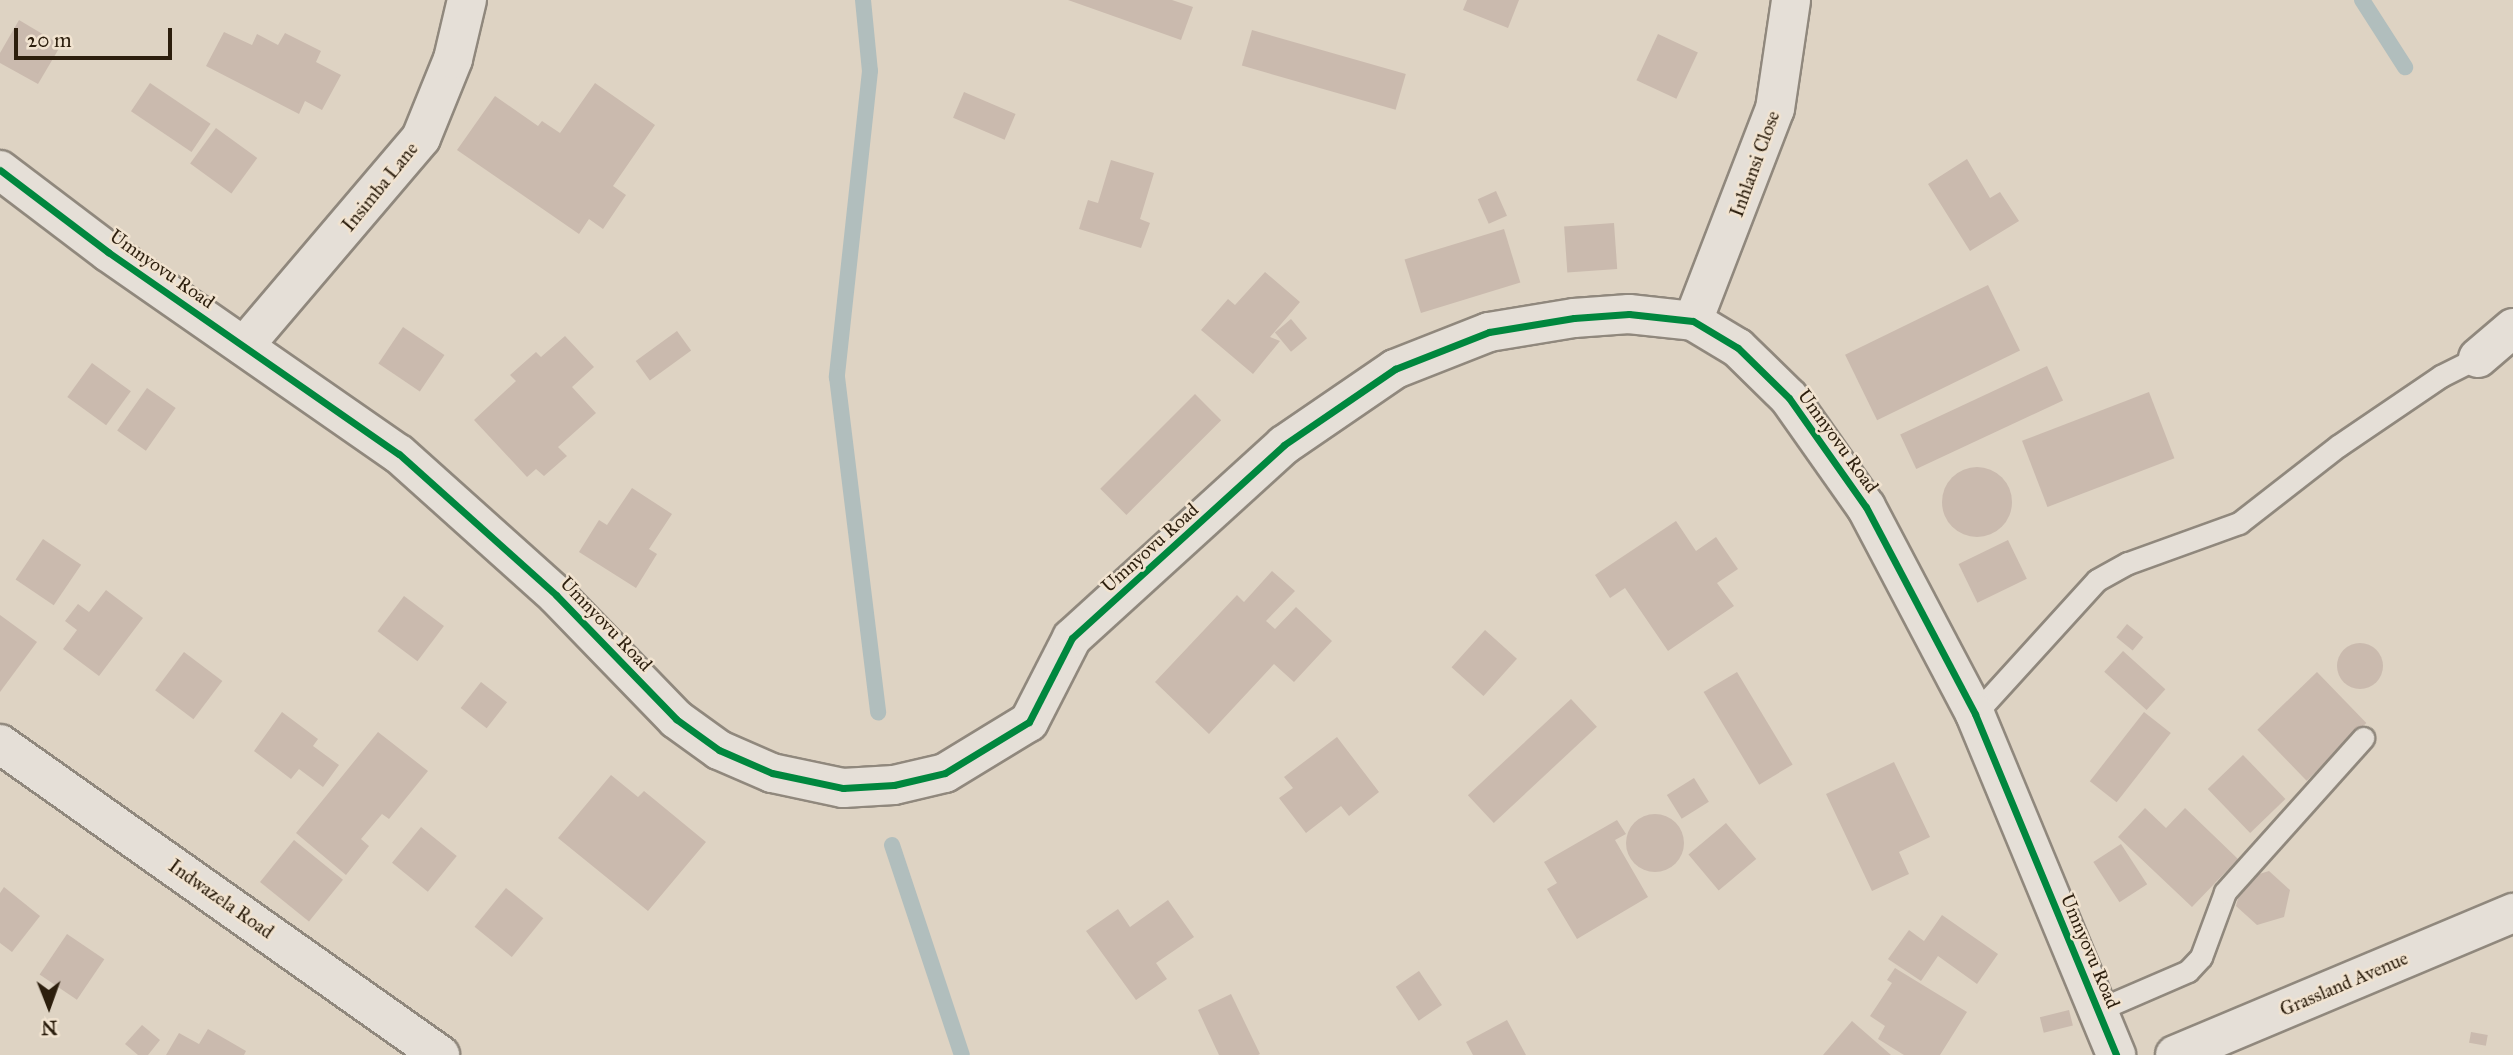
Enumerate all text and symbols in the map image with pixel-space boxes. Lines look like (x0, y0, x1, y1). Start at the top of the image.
scale bar (18, 14, 175, 58)
text: 20 m (27, 27, 72, 53)
street label: Inhlansi Close (1725, 108, 1785, 220)
street label: Insimba Lane (337, 138, 423, 236)
street label: Umnyovu Road (105, 224, 219, 314)
street label: Umnyovu Road (1793, 385, 1883, 497)
street label: Umnyovu Road (1097, 498, 1203, 598)
street label: Umnyovu Road (555, 572, 657, 676)
street label: Indwazela Road (164, 854, 278, 944)
street label: Umnyovu Road (2056, 890, 2124, 1012)
street label: Grassland Avenue (2276, 947, 2412, 1021)
north arrow (14, 971, 84, 1041)
text: N (41, 1016, 58, 1039)

